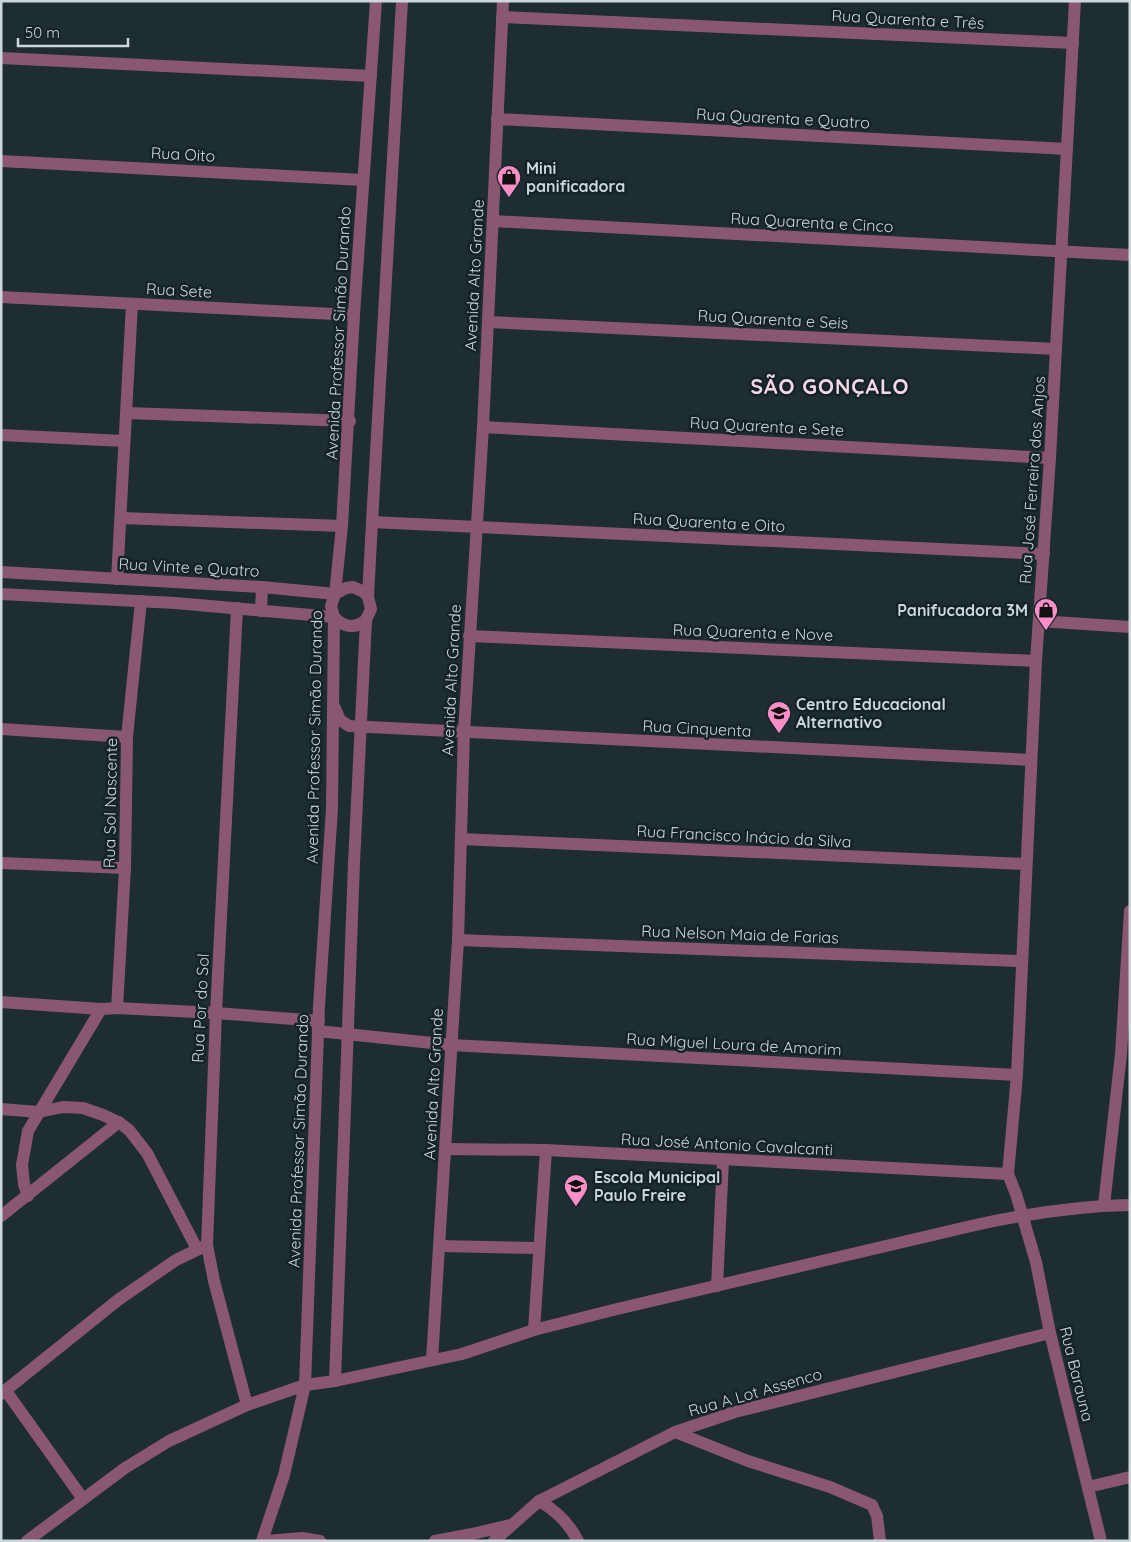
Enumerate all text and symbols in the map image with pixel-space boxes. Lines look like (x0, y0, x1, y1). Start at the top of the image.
street label: Rua Quarenta e Três (831, 5, 985, 33)
scale bar (18, 15, 128, 47)
text: 50 m (25, 23, 60, 42)
street label: Rua Quarenta e Quatro (696, 103, 870, 133)
street label: Rua Oito (150, 142, 216, 166)
place label: Mini panificadora (526, 158, 625, 196)
shop icon: Mini panificadora (496, 164, 522, 198)
street label: Avenida Alto Grande (460, 199, 488, 351)
street label: Avenida Professor Simão Durando (321, 206, 355, 460)
street label: Rua Quarenta e Cinco (730, 208, 894, 236)
street label: Rua Sete (145, 278, 213, 302)
street label: Rua Quarenta e Seis (697, 305, 849, 333)
district label: SÃO GONÇALO (751, 373, 909, 399)
street label: Rua José Ferreira dos Anjos (1015, 376, 1049, 584)
street label: Rua Quarenta e Sete (689, 412, 845, 440)
street label: Rua Quarenta e Oito (632, 508, 786, 536)
street label: Rua Vinte e Quatro (118, 553, 260, 581)
shop icon: Panifucadora 3M (1033, 597, 1059, 631)
place label: Panifucadora 3M (897, 600, 1028, 620)
street label: Avenida Alto Grande (437, 604, 465, 756)
street label: Avenida Professor Simão Durando (302, 610, 326, 864)
street label: Rua Quarenta e Nove (672, 619, 834, 645)
place label: Centro Educacional Alternativo (796, 694, 946, 732)
school or university icon: Centro Educacional Alternativo (766, 700, 792, 734)
street label: Rua Cinquenta (642, 715, 752, 741)
street label: Rua Sol Nascente (99, 738, 121, 868)
street label: Rua Francisco Inácio da Silva (636, 820, 852, 852)
street label: Rua Nelson Maia de Farias (641, 921, 839, 947)
street label: Rua Por do Sol (187, 953, 213, 1063)
street label: Avenida Alto Grande (419, 1008, 447, 1160)
street label: Avenida Professor Simão Durando (284, 1014, 312, 1268)
street label: Rua Miguel Loura de Amorim (626, 1028, 842, 1060)
street label: Rua José Antonio Cavalcanti (620, 1128, 834, 1160)
place label: Escola Municipal Paulo Freire (594, 1167, 720, 1205)
school or university icon: Escola Municipal Paulo Freire (563, 1173, 589, 1207)
street label: Rua Barauna (1056, 1324, 1098, 1424)
street label: Rua A Lot Assenco (686, 1363, 824, 1421)

